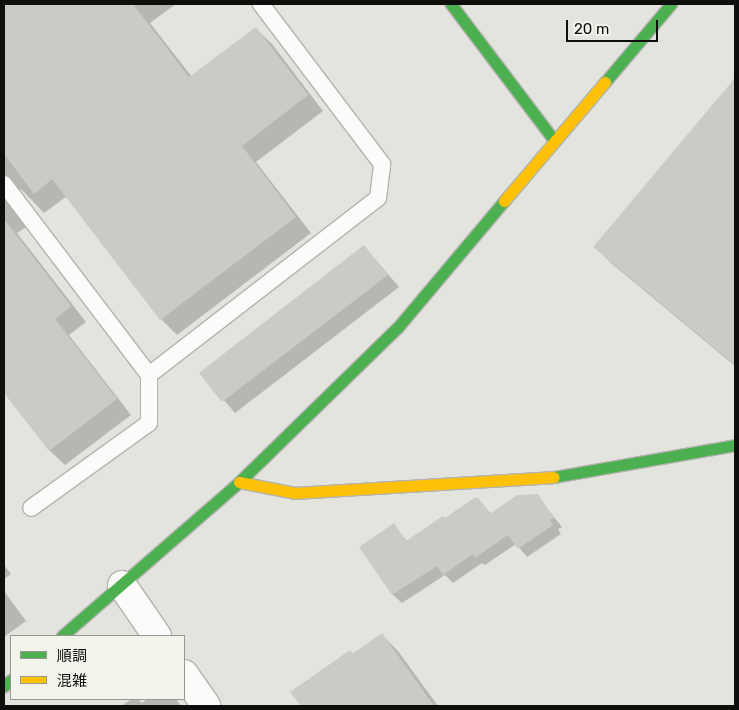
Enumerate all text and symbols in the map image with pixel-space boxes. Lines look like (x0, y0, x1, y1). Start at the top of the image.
scale bar (569, 10, 662, 42)
text: 20 m (574, 20, 609, 38)
legend (10, 635, 185, 700)
text: 順調 (57, 647, 87, 665)
text: 混雑 (57, 672, 87, 690)

